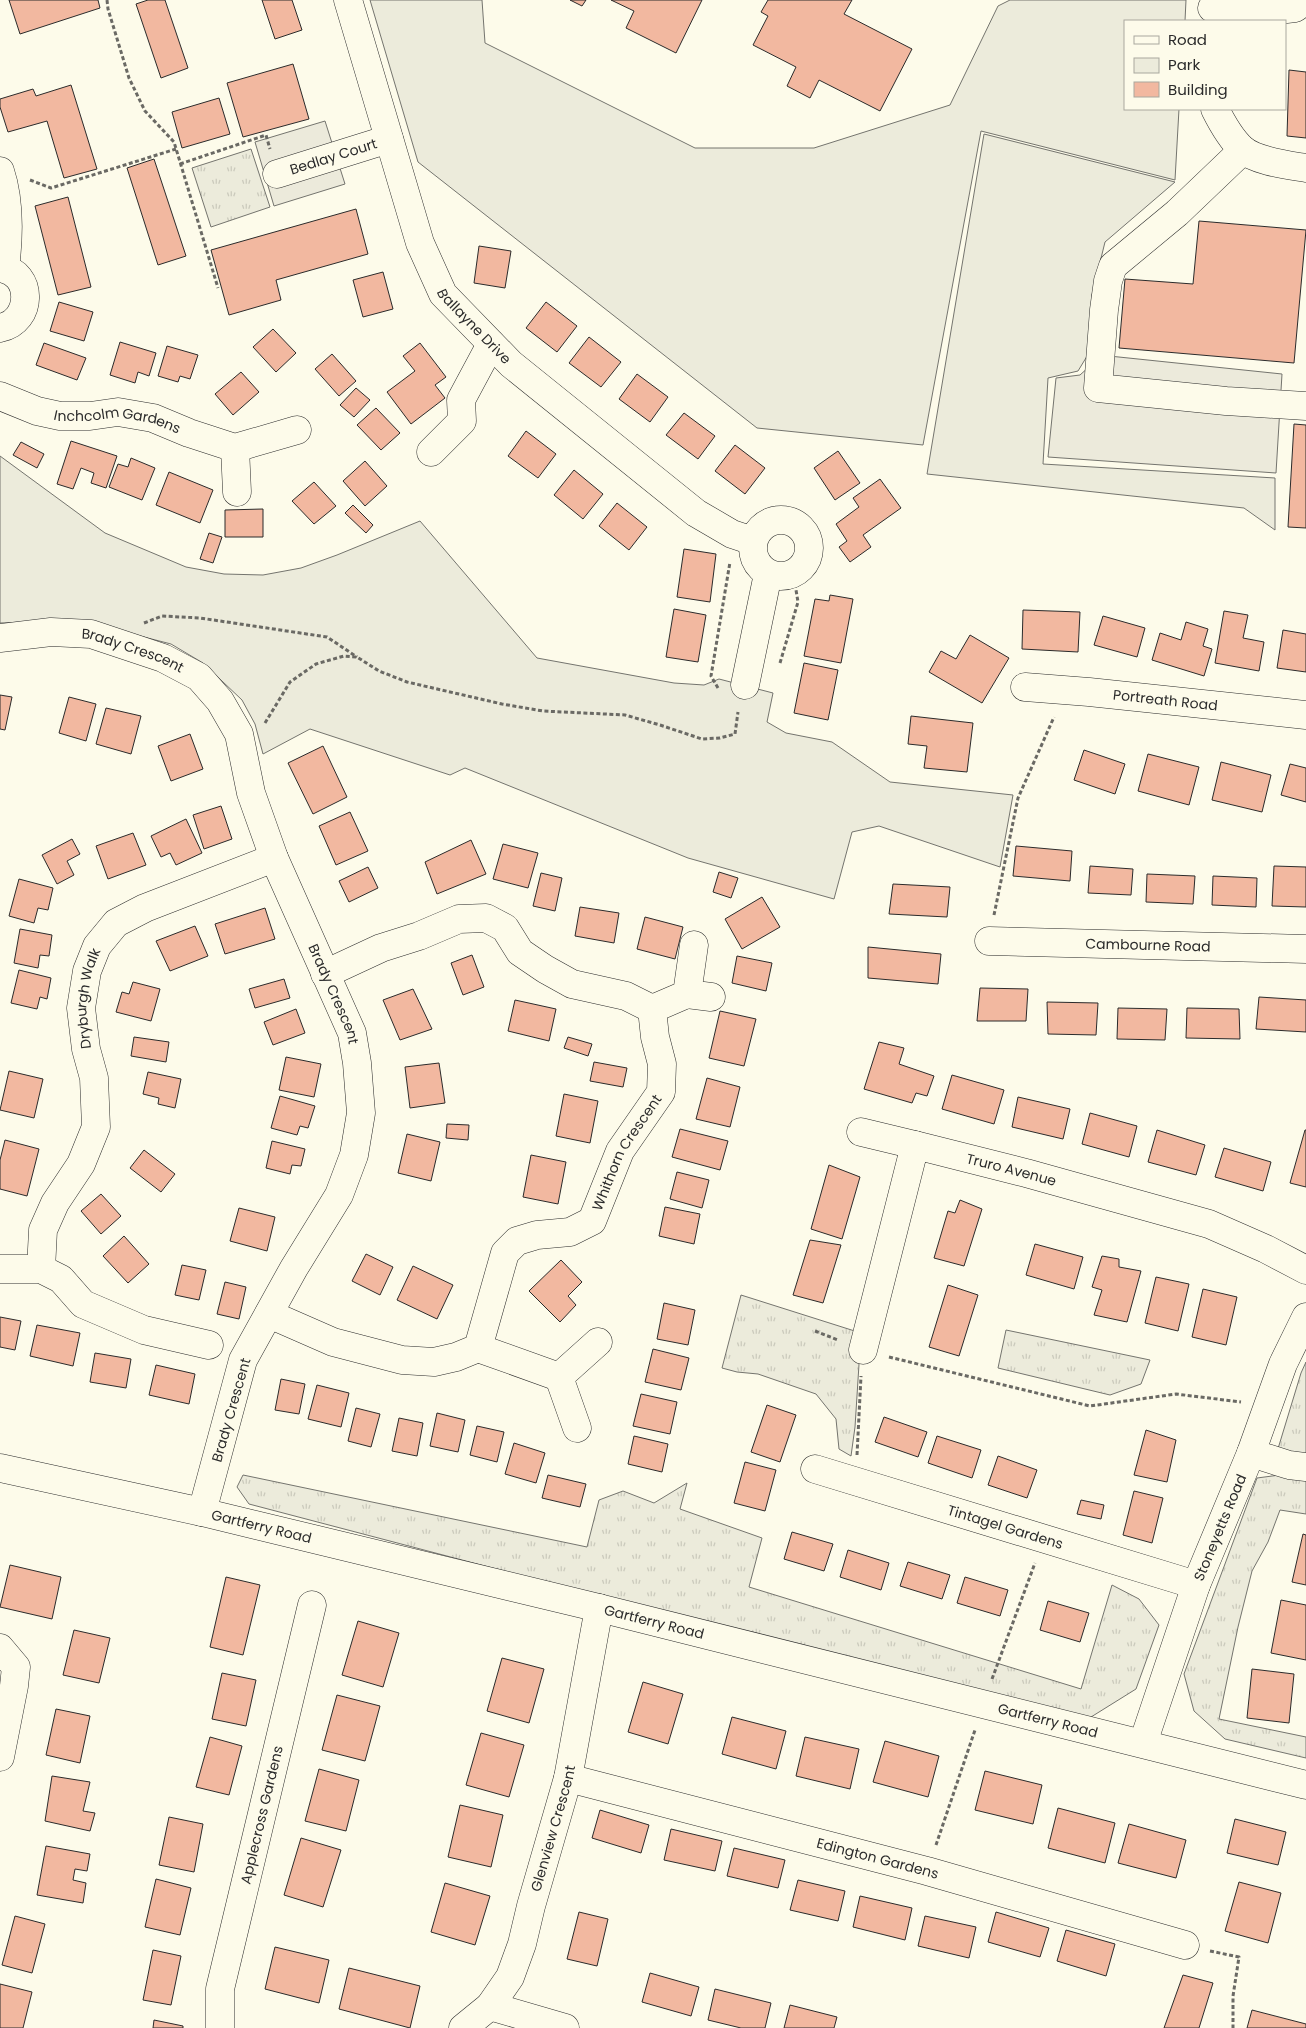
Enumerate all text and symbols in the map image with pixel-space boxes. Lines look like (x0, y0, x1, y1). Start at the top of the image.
legend (1124, 20, 1286, 110)
text: Road (1168, 29, 1207, 50)
text: Park (1168, 54, 1200, 75)
text: Building (1168, 79, 1228, 100)
street label: Bedlay Court (287, 133, 379, 179)
street label: Ballayne Drive (432, 285, 516, 369)
street label: Inchcolm Gardens (52, 402, 184, 438)
street label: Brady Crescent (81, 624, 188, 677)
street label: Portreath Road (1112, 685, 1219, 716)
street label: Cambourne Road (1085, 933, 1211, 957)
street label: Brady Crescent (304, 941, 364, 1046)
street label: Dryburgh Walk (71, 944, 106, 1050)
street label: Whithorn Crescent (587, 1090, 666, 1214)
street label: Truro Avenue (964, 1148, 1059, 1191)
street label: Brady Crescent (207, 1356, 255, 1464)
street label: Stoneyetts Road (1189, 1471, 1251, 1584)
street label: Tintagel Gardens (945, 1500, 1066, 1554)
street label: Gartferry Road (209, 1505, 314, 1548)
street label: Gartferry Road (602, 1600, 706, 1644)
street label: Gartferry Road (996, 1698, 1100, 1743)
street label: Applecross Gardens (235, 1744, 288, 1886)
street label: Glenview Crescent (526, 1764, 580, 1894)
street label: Edington Gardens (815, 1833, 941, 1884)

